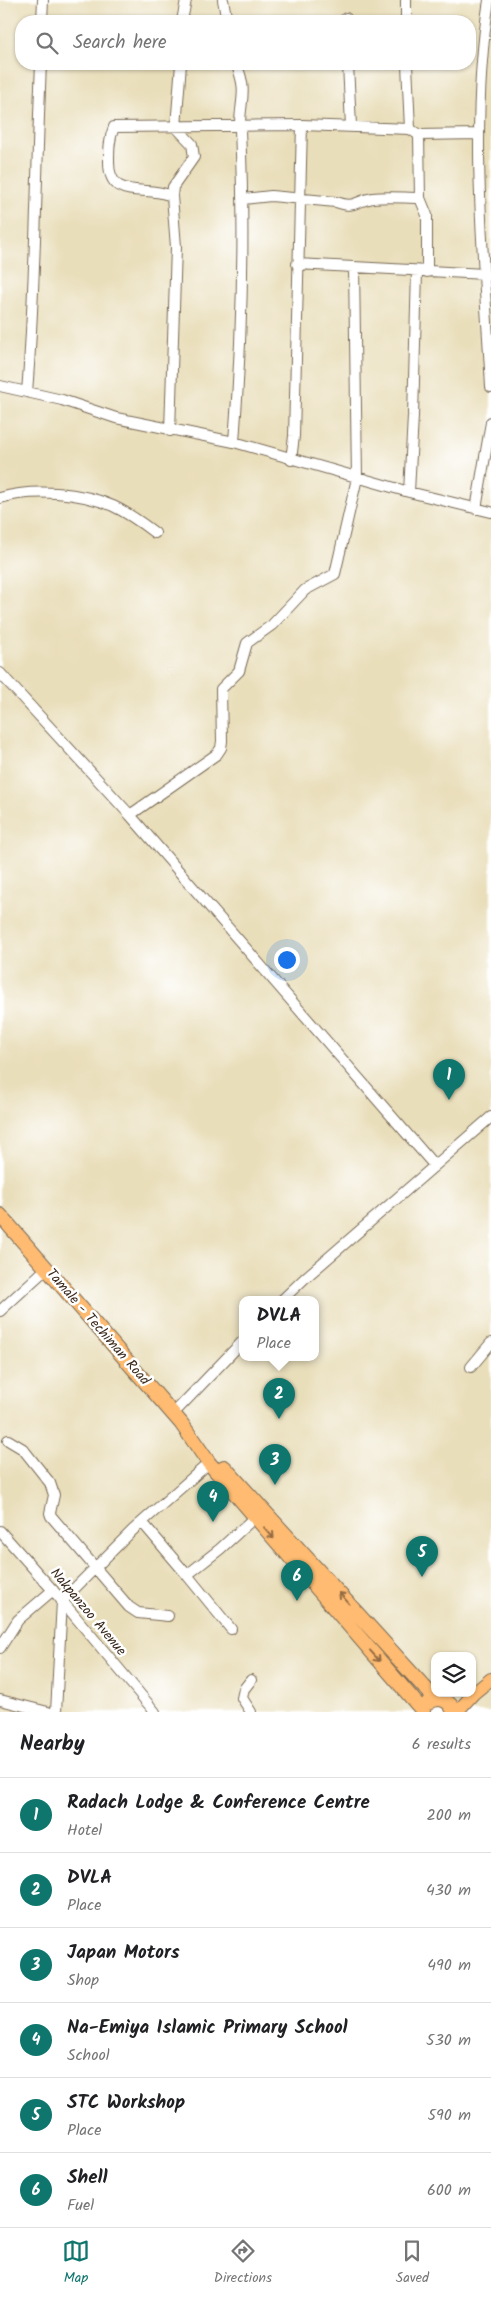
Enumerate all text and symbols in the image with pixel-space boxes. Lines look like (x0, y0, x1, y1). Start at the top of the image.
search box (15, 15, 476, 70)
text: Search here (73, 28, 167, 58)
icon: search (33, 29, 61, 57)
your location (274, 947, 300, 973)
pin: 1 (433, 1059, 465, 1100)
street label: Tamale - Techiman Road (41, 1264, 156, 1391)
popup (239, 1296, 319, 1361)
text: DVLA (256, 1301, 302, 1331)
text: Place (256, 1331, 291, 1356)
pin: 2 (263, 1378, 295, 1419)
pin: 3 (259, 1444, 291, 1485)
pin: 4 (197, 1481, 229, 1522)
one-way arrow (263, 1526, 274, 1539)
pin: 5 (406, 1536, 438, 1577)
pin: 6 (281, 1560, 313, 1601)
street label: Nakpanzoo Avenue (45, 1563, 132, 1661)
one-way arrow (338, 1591, 350, 1604)
one-way arrow (370, 1649, 381, 1662)
map controls (431, 1652, 476, 1697)
button: layers (431, 1652, 476, 1697)
text: Nearby (20, 1728, 85, 1761)
text: 6 results (412, 1732, 471, 1757)
text: Radach Lodge & Conference Centre (67, 1788, 370, 1818)
text: 1 (34, 1803, 38, 1828)
text: 200 m (427, 1803, 471, 1828)
text: Hotel (67, 1818, 102, 1843)
text: DVLA (67, 1863, 112, 1893)
text: 2 (31, 1878, 41, 1903)
text: 430 m (426, 1878, 471, 1903)
text: Place (67, 1893, 101, 1918)
text: Japan Motors (67, 1938, 180, 1968)
text: 3 (32, 1953, 40, 1978)
text: 490 m (427, 1953, 471, 1978)
text: Shop (67, 1968, 99, 1993)
text: Na-Emiya Islamic Primary School (67, 2013, 348, 2043)
text: 4 (32, 2028, 40, 2053)
text: 530 m (426, 2028, 471, 2053)
text: School (67, 2043, 110, 2068)
text: STC Workshop (67, 2088, 185, 2118)
text: 5 (32, 2103, 40, 2128)
text: 590 m (427, 2103, 471, 2128)
text: Place (67, 2118, 101, 2143)
text: Shell (67, 2163, 108, 2193)
text: 6 (32, 2178, 40, 2203)
text: 600 m (427, 2178, 471, 2203)
text: Fuel (67, 2193, 94, 2218)
tab: Map (62, 2237, 90, 2289)
tab: Directions (214, 2237, 272, 2289)
tab: Saved (396, 2237, 429, 2289)

